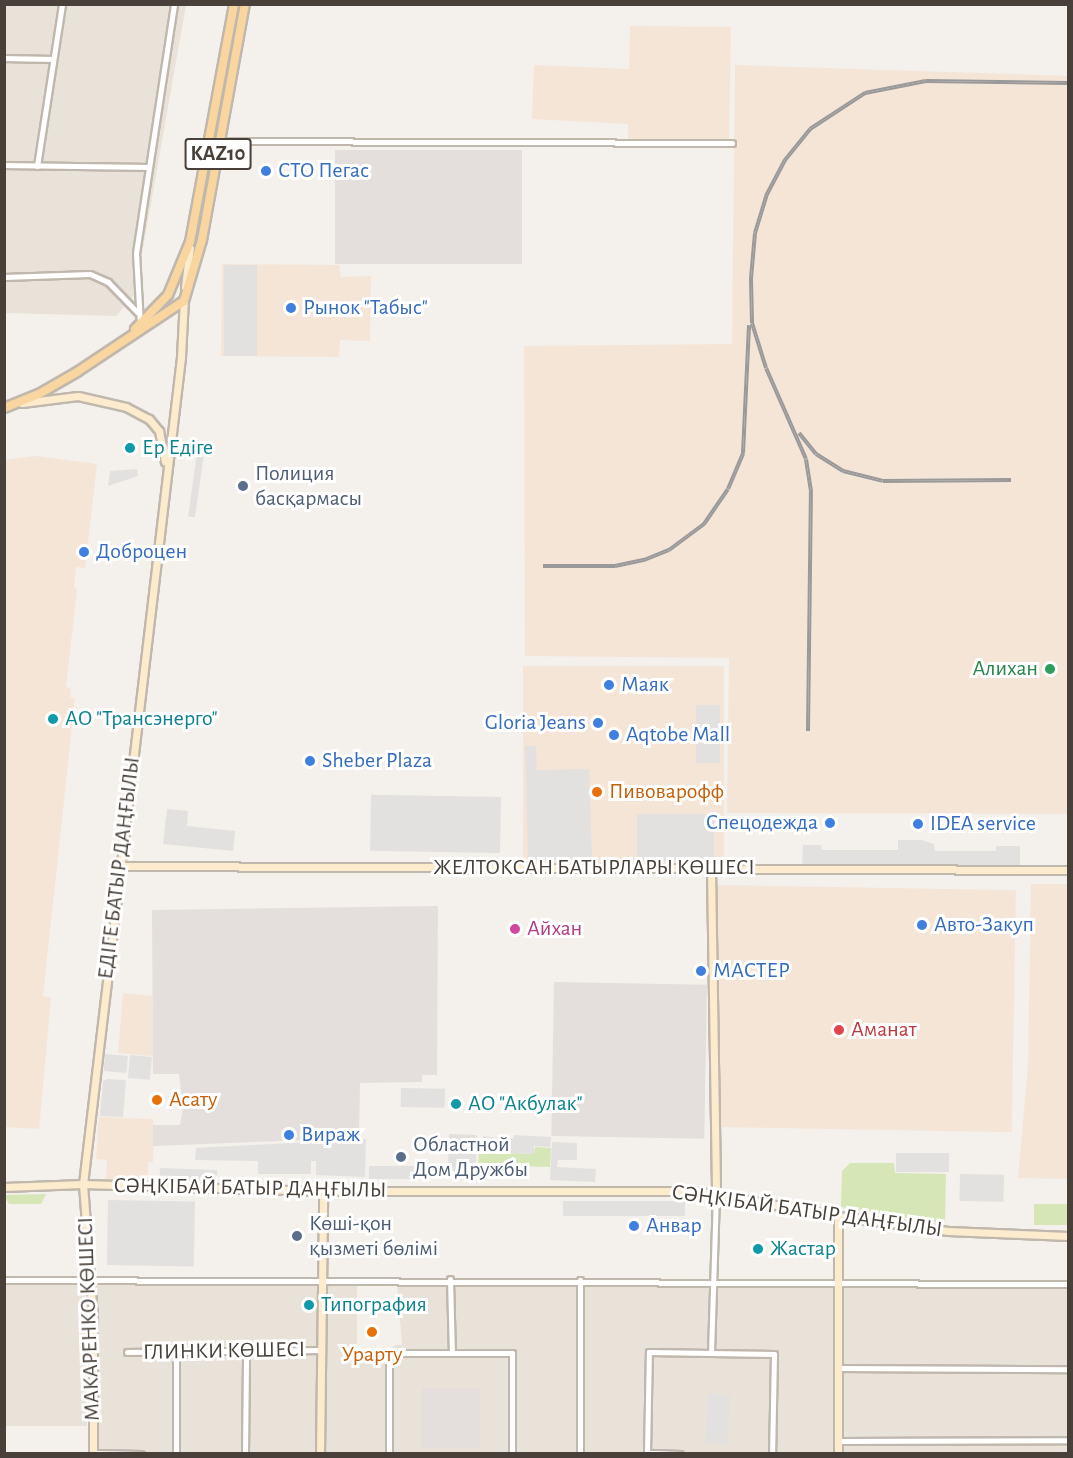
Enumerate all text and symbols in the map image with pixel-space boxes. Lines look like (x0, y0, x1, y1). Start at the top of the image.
road number: KAZ10 (184, 136, 252, 172)
place label: СТО Пегас (278, 158, 369, 184)
marker: СТО Пегас (259, 164, 273, 178)
place label: Рынок "Табыс" (303, 295, 428, 321)
marker: Рынок "Табыс" (284, 301, 298, 315)
place label: Ер Едіге (142, 435, 213, 461)
marker: Ер Едіге (123, 441, 137, 455)
place label: Полиция басқармасы (255, 460, 362, 512)
marker: Полиция басқармасы (236, 479, 250, 493)
place label: Доброцен (96, 539, 187, 565)
marker: Доброцен (77, 545, 91, 559)
place label: Алихан (972, 656, 1038, 682)
marker: Алихан (1043, 662, 1057, 676)
place label: Маяк (621, 672, 669, 698)
marker: Маяк (602, 678, 616, 692)
place label: АО "Трансэнерго" (65, 706, 218, 732)
place label: Gloria Jeans (485, 710, 586, 736)
marker: АО "Трансэнерго" (46, 712, 60, 726)
marker: Gloria Jeans (591, 716, 605, 730)
place label: Aqtobe Mall (626, 722, 730, 748)
marker: Aqtobe Mall (607, 728, 621, 742)
place label: Sheber Plaza (322, 748, 432, 774)
marker: Sheber Plaza (303, 754, 317, 768)
street label: ЕДІГЕ БАТЫР ДАҢҒЫЛЫ (92, 755, 146, 981)
place label: Пивоварофф (609, 779, 724, 805)
marker: Пивоварофф (590, 785, 604, 799)
place label: Спецодежда (706, 810, 818, 836)
place label: IDEA service (930, 811, 1036, 837)
marker: Спецодежда (823, 816, 837, 830)
marker: IDEA service (911, 817, 925, 831)
street label: ЖЕЛТОКСАН БАТЫРЛАРЫ КӨШЕСІ (433, 855, 755, 881)
place label: Авто-Закуп (934, 912, 1034, 938)
place label: Айхан (527, 916, 582, 942)
marker: Авто-Закуп (915, 918, 929, 932)
marker: Айхан (508, 922, 522, 936)
place label: МАСТЕР (713, 958, 790, 984)
marker: МАСТЕР (694, 964, 708, 978)
place label: Аманат (851, 1017, 917, 1043)
marker: Аманат (832, 1023, 846, 1037)
place label: Асату (169, 1087, 217, 1113)
place label: АО "Акбулак" (468, 1091, 583, 1117)
marker: Асату (150, 1093, 164, 1107)
marker: АО "Акбулак" (449, 1097, 463, 1111)
place label: Вираж (301, 1122, 360, 1148)
marker: Вираж (282, 1128, 296, 1142)
place label: Областной Дом Дружбы (413, 1131, 528, 1182)
marker: Областной Дом Дружбы (394, 1150, 408, 1164)
street label: СӘҢКІБАЙ БАТЫР ДАҢҒЫЛЫ (113, 1172, 387, 1204)
street label: СӘҢКІБАЙ БАТЫР ДАҢҒЫЛЫ (670, 1179, 944, 1243)
place label: Көші-қон қызметі бөлімі (309, 1210, 438, 1262)
place label: Анвар (646, 1213, 702, 1239)
street label: МАКАРЕНКО КӨШЕСІ (72, 1216, 106, 1422)
marker: Анвар (627, 1219, 641, 1233)
marker: Көші-қон қызметі бөлімі (290, 1229, 304, 1243)
place label: Жастар (770, 1236, 836, 1262)
marker: Жастар (751, 1242, 765, 1256)
place label: Типография (321, 1292, 427, 1318)
marker: Типография (302, 1298, 316, 1312)
marker: Урарту (365, 1325, 379, 1339)
street label: ГЛИНКИ КӨШЕСІ (143, 1336, 305, 1366)
place label: Урарту (342, 1342, 402, 1368)

